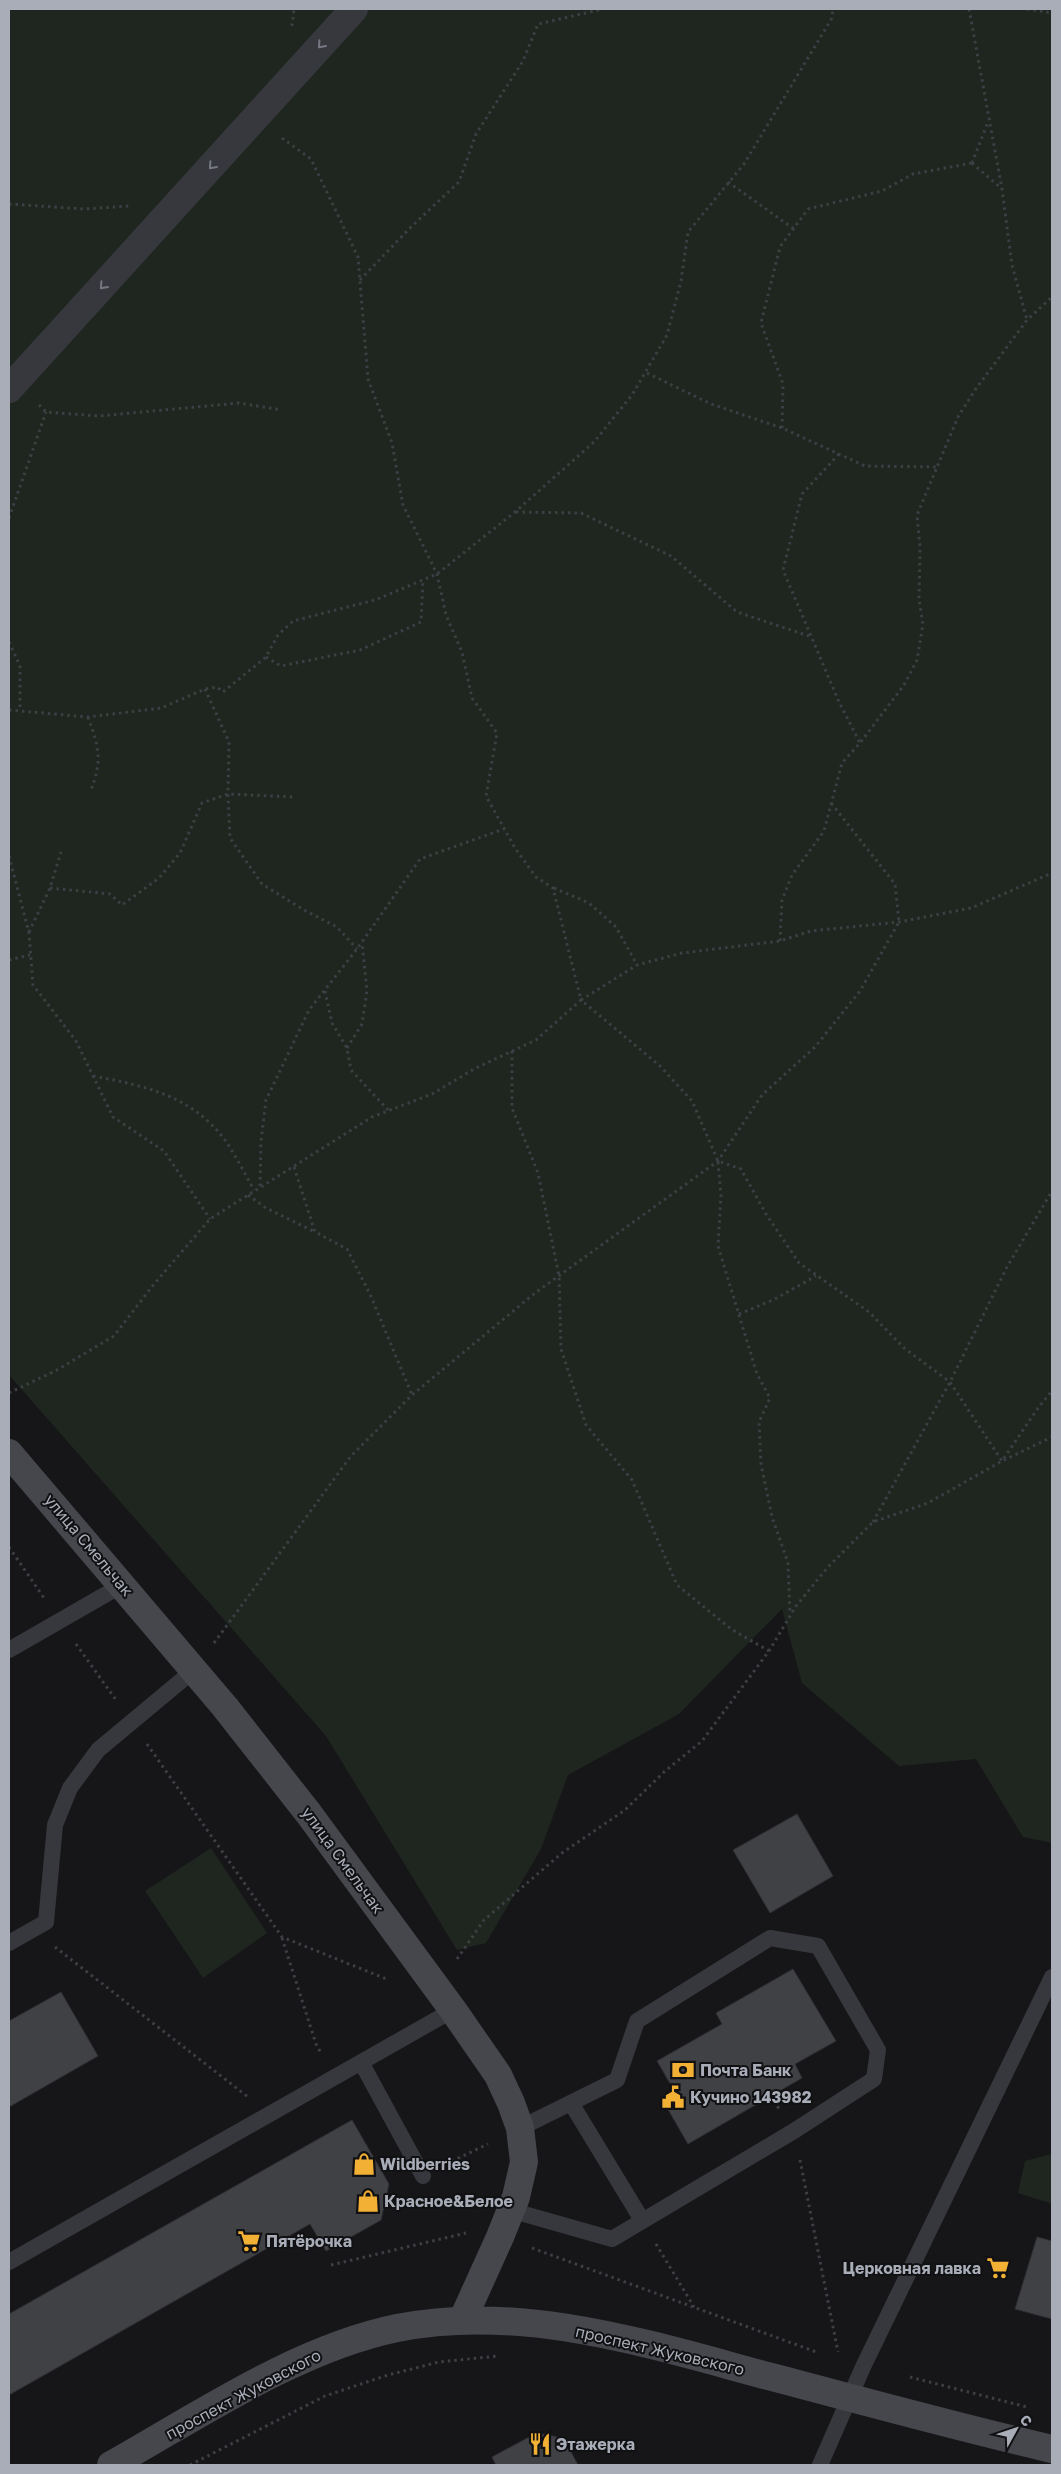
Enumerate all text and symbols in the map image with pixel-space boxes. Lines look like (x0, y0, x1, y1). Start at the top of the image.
one-way arrow (318, 39, 327, 48)
one-way arrow (209, 160, 218, 169)
one-way arrow (100, 280, 109, 289)
street label: улица Смельчак (40, 1490, 138, 1600)
street label: улица Смельчак (298, 1803, 388, 1917)
bank icon: Почта Банк (670, 2057, 696, 2083)
place label: Почта Банк (700, 2060, 792, 2080)
public building icon: Кучино 143982 (660, 2084, 686, 2110)
place label: Кучино 143982 (690, 2087, 812, 2107)
shop icon: Wildberries (351, 2151, 377, 2177)
place label: Wildberries (380, 2154, 470, 2174)
shop icon: Красное&Белое (355, 2188, 381, 2214)
place label: Красное&Белое (384, 2191, 513, 2211)
supermarket icon: Пятёрочка (236, 2228, 262, 2254)
place label: Пятёрочка (266, 2231, 352, 2251)
supermarket icon: Церковная лавка (985, 2255, 1011, 2281)
place label: Церковная лавка (843, 2258, 981, 2278)
street label: проспект Жуковского (574, 2321, 746, 2379)
street label: проспект Жуковского (162, 2345, 324, 2443)
north arrow (991, 2404, 1041, 2454)
text: С (1017, 2411, 1036, 2430)
restaurant icon: Этажерка (527, 2431, 553, 2457)
place label: Этажерка (556, 2434, 635, 2454)

